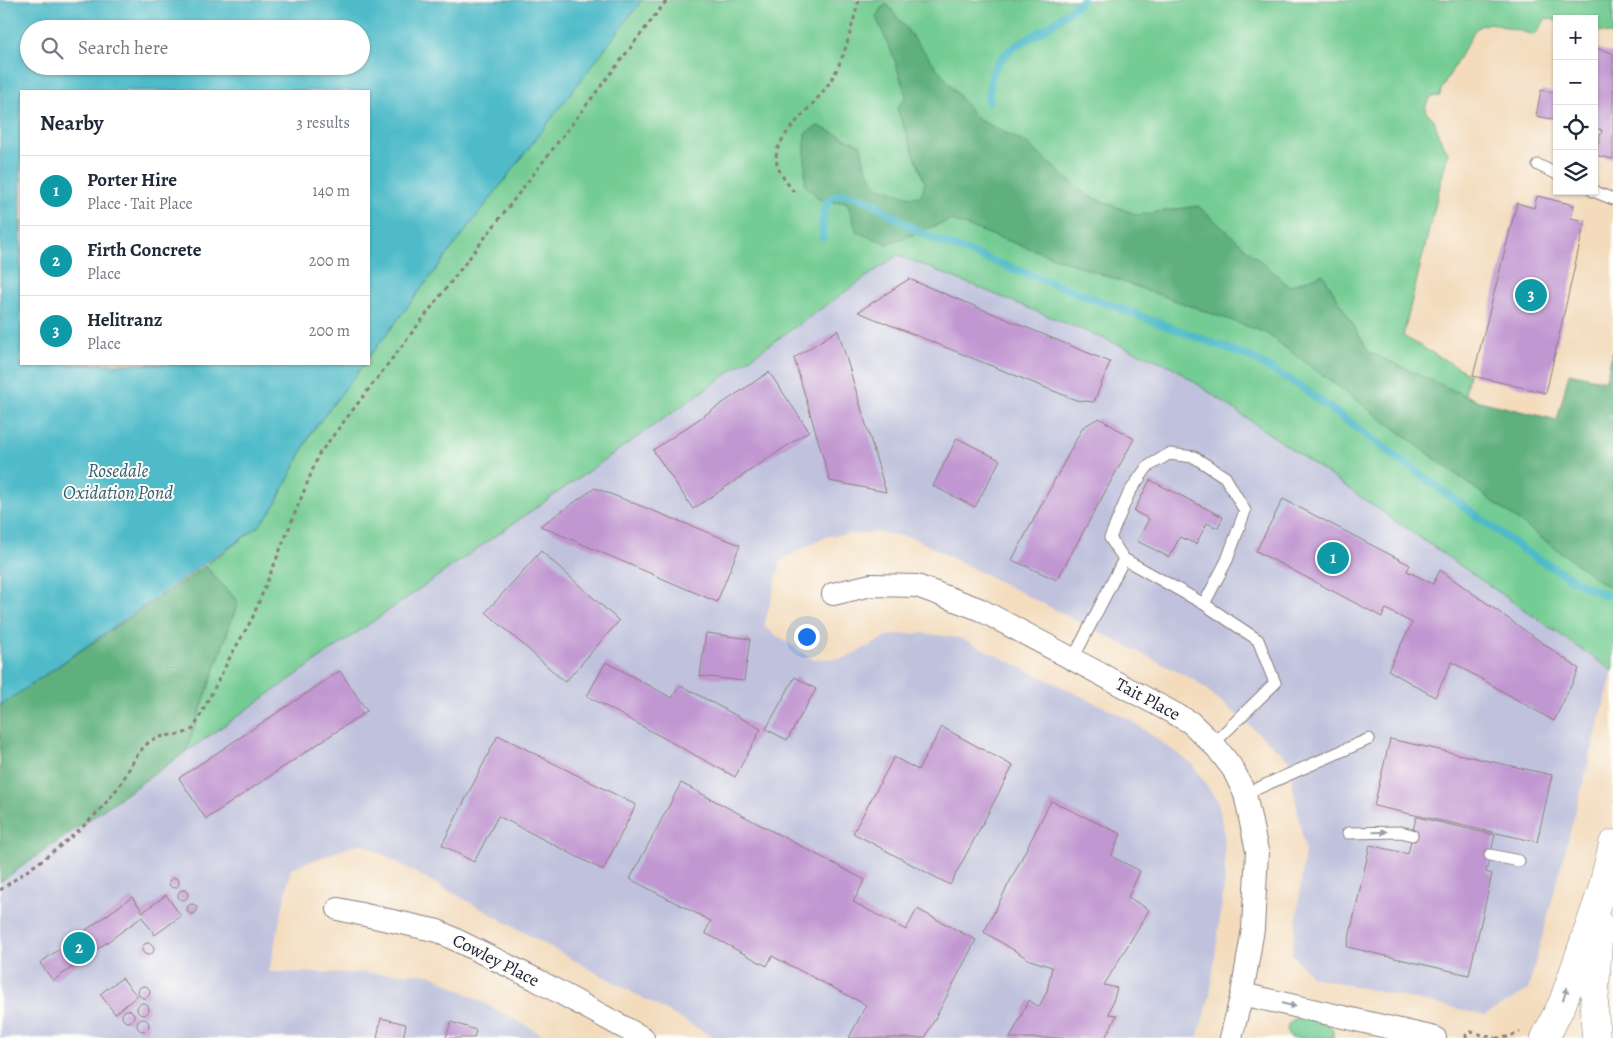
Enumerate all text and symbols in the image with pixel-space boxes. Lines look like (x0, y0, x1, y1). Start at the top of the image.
map controls (1553, 15, 1598, 195)
button: + (1553, 15, 1598, 60)
search box (20, 20, 370, 75)
icon: search (38, 34, 66, 62)
text: Search here (78, 35, 168, 61)
button: − (1553, 60, 1598, 105)
button: locate (1553, 105, 1598, 150)
text: Nearby (40, 109, 103, 137)
text: 3 results (296, 112, 350, 134)
button: layers (1553, 150, 1598, 195)
text: Porter Hire (87, 167, 177, 193)
text: 1 (53, 180, 59, 202)
text: 140 m (312, 180, 350, 202)
text: Place · Tait Place (87, 193, 193, 215)
text: Firth Concrete (87, 237, 202, 263)
text: 2 (52, 250, 60, 272)
text: 200 m (309, 250, 350, 272)
text: Place (87, 263, 121, 285)
pin: 3 (1515, 276, 1547, 314)
text: Helitranz (87, 307, 163, 333)
text: 3 (53, 320, 59, 342)
text: 200 m (309, 320, 350, 342)
text: Place (87, 333, 121, 355)
water label: Rosedale Oxidation Pond (63, 458, 173, 506)
pin: 1 (1317, 539, 1349, 577)
your location (794, 624, 820, 650)
street label: Tait Place (1111, 672, 1185, 726)
one-way arrow (1372, 828, 1388, 836)
street label: Cowley Place (448, 928, 544, 992)
pin: 2 (63, 929, 95, 967)
one-way arrow (1562, 986, 1570, 1001)
one-way arrow (1282, 1001, 1297, 1009)

